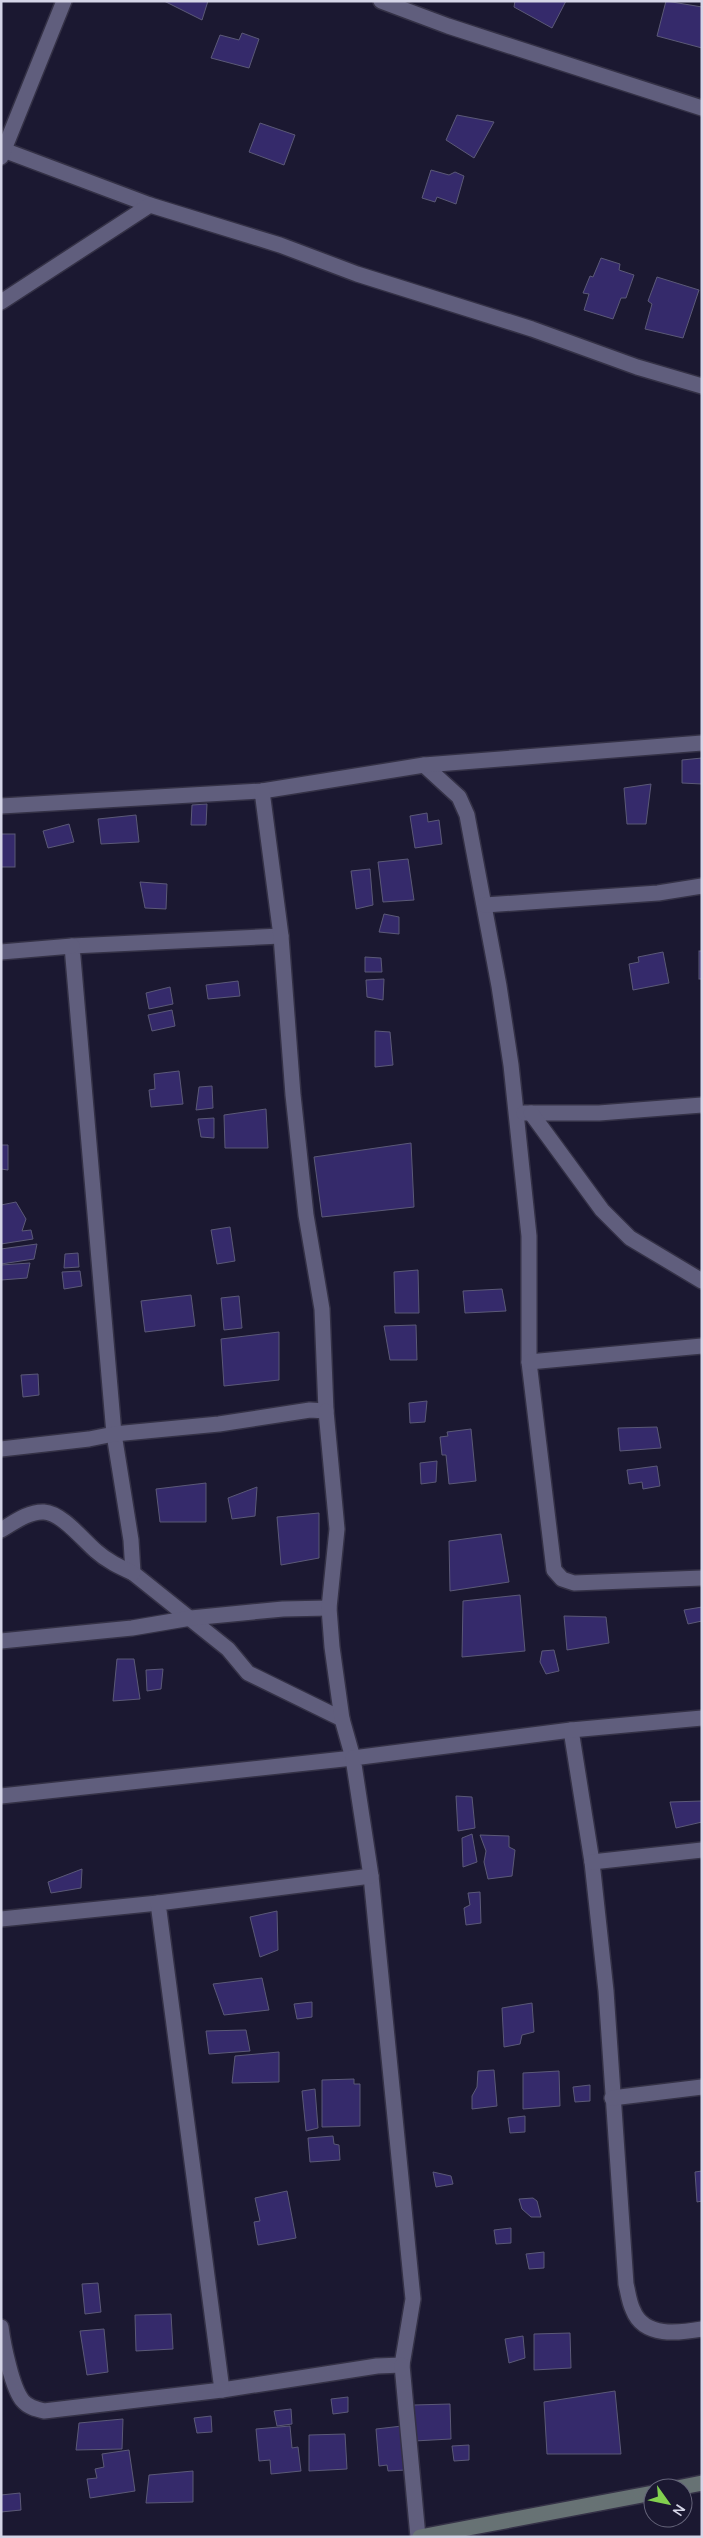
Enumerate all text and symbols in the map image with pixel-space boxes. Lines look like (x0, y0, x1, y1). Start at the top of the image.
north arrow (643, 2478, 693, 2528)
text: N (669, 2501, 690, 2520)

